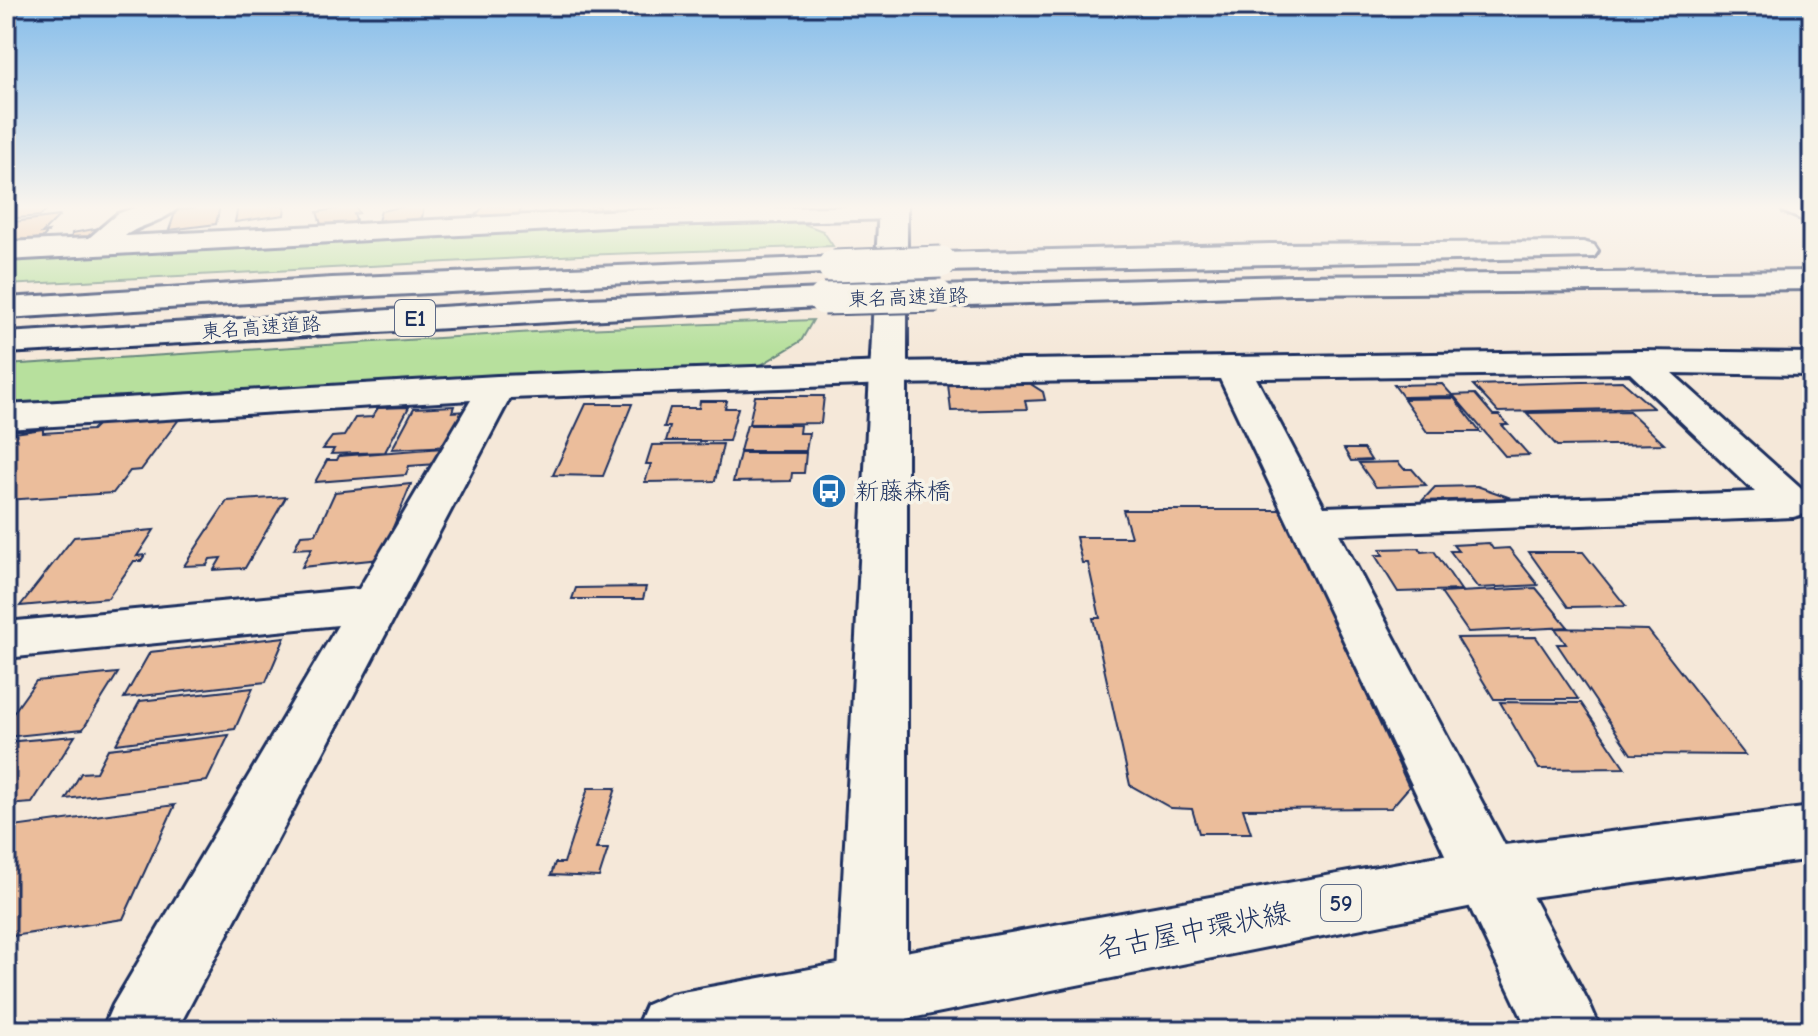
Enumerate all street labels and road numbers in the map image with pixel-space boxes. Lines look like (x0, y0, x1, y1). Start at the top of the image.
street label: 東名高速道路 (848, 284, 968, 311)
road number: E1 (395, 300, 435, 336)
street label: 東名高速道路 (200, 312, 322, 343)
road number: 59 (1321, 885, 1361, 921)
street label: 名古屋中環状線 (1094, 897, 1292, 965)

